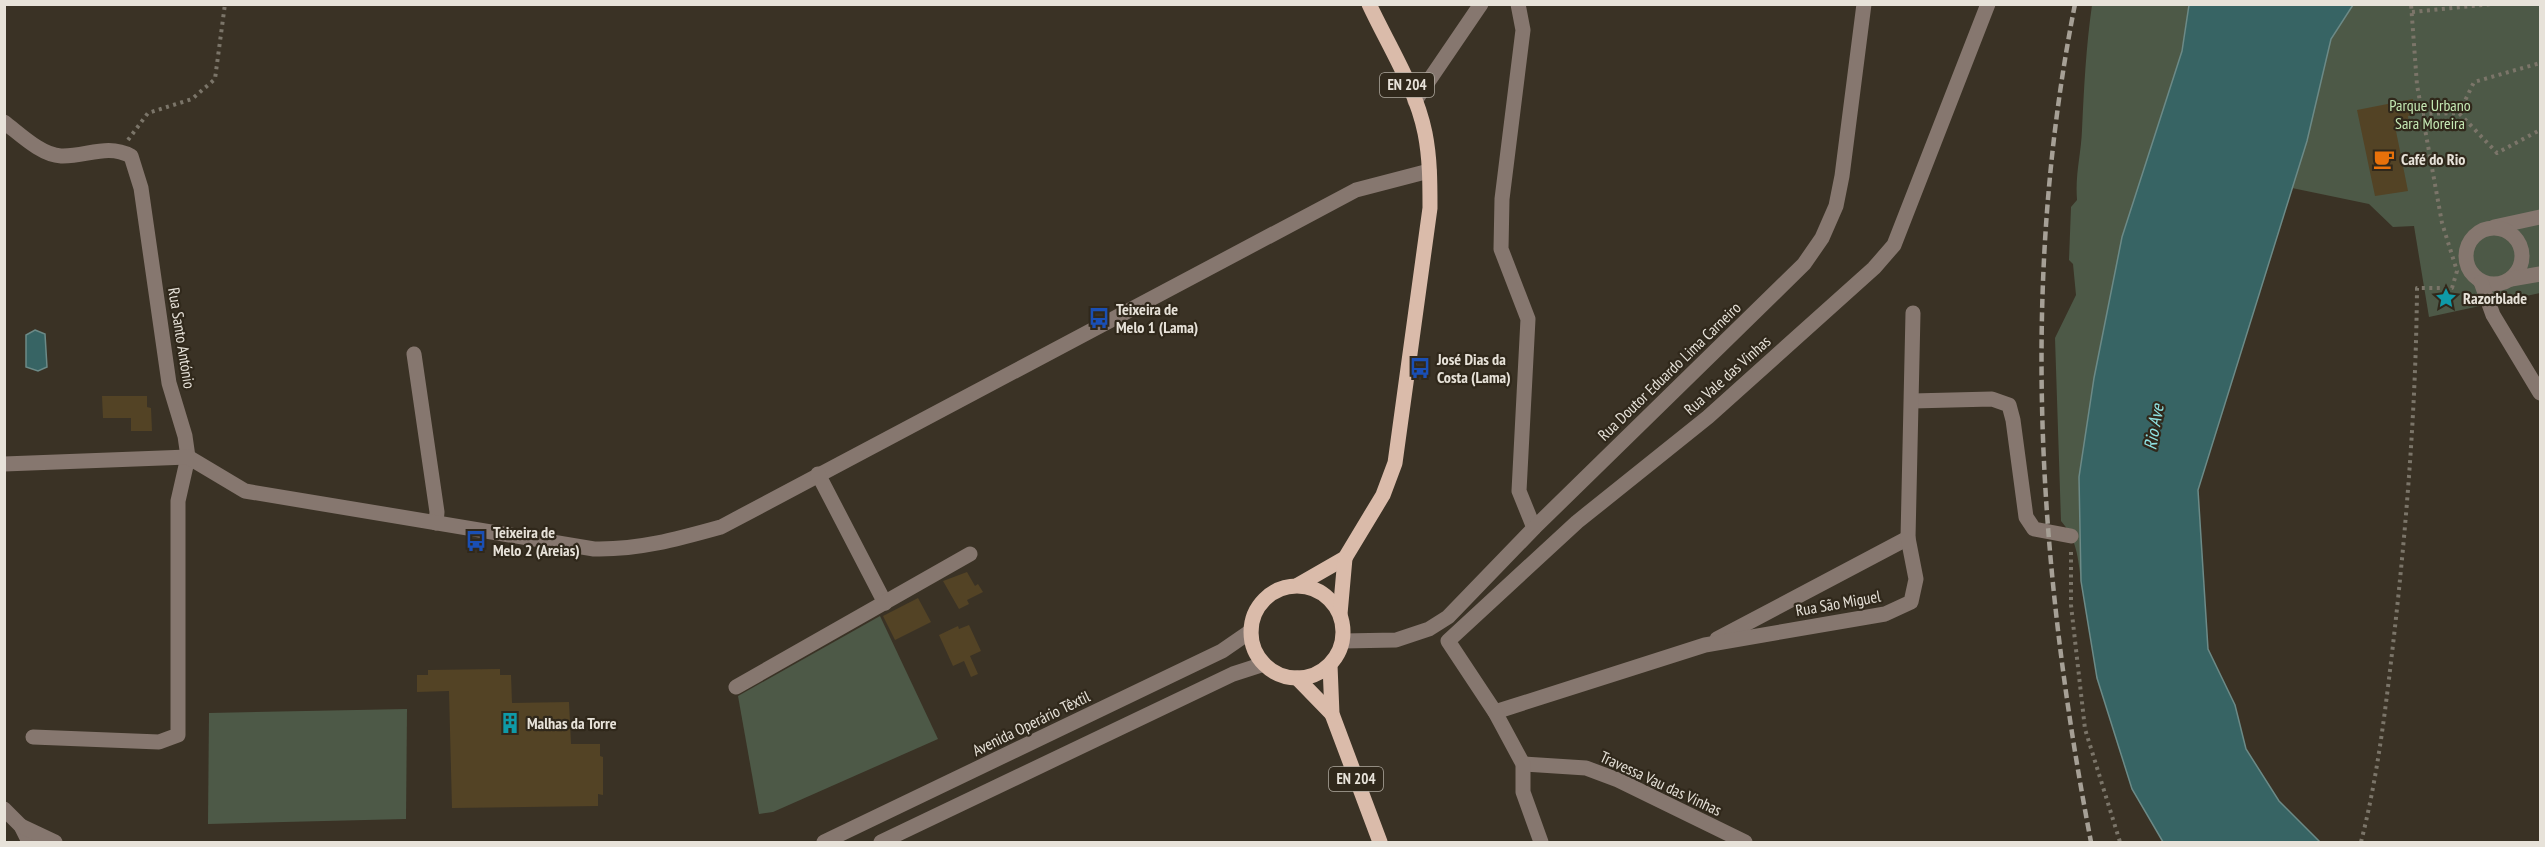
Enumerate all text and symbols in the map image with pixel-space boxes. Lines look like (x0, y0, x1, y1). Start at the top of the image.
road number: EN 204 (1380, 73, 1434, 97)
park label: Parque Urbano Sara Moreira (2389, 95, 2471, 133)
cafe icon: Café do Rio (2372, 147, 2396, 171)
place label: Café do Rio (2401, 149, 2465, 169)
street label: Rua Santo António (164, 286, 200, 390)
place icon: Razorblade (2434, 286, 2458, 310)
place label: Razorblade (2463, 288, 2527, 308)
street label: Rua Doutor Eduardo Lima Carneiro (1593, 297, 1745, 445)
place label: Teixeira de Melo 1 (Lama) (1116, 299, 1198, 337)
bus stop icon: Teixeira de Melo 1 (Lama) (1087, 306, 1111, 330)
street label: Rua Vale das Vinhas (1680, 331, 1774, 419)
place label: José Dias da Costa (Lama) (1436, 349, 1511, 387)
bus stop icon: José Dias da Costa (Lama) (1408, 356, 1432, 380)
water label: Rio Ave (2138, 401, 2169, 452)
place label: Teixeira de Melo 2 (Areias) (493, 522, 580, 560)
bus stop icon: Teixeira de Melo 2 (Areias) (464, 529, 488, 553)
street label: Rua São Miguel (1794, 586, 1882, 620)
street label: Avenida Operário Têxtil (969, 686, 1093, 760)
building icon: Malhas da Torre (498, 711, 522, 735)
place label: Malhas da Torre (527, 713, 617, 733)
street label: Travessa Vau das Vinhas (1597, 746, 1725, 820)
road number: EN 204 (1329, 767, 1383, 791)

